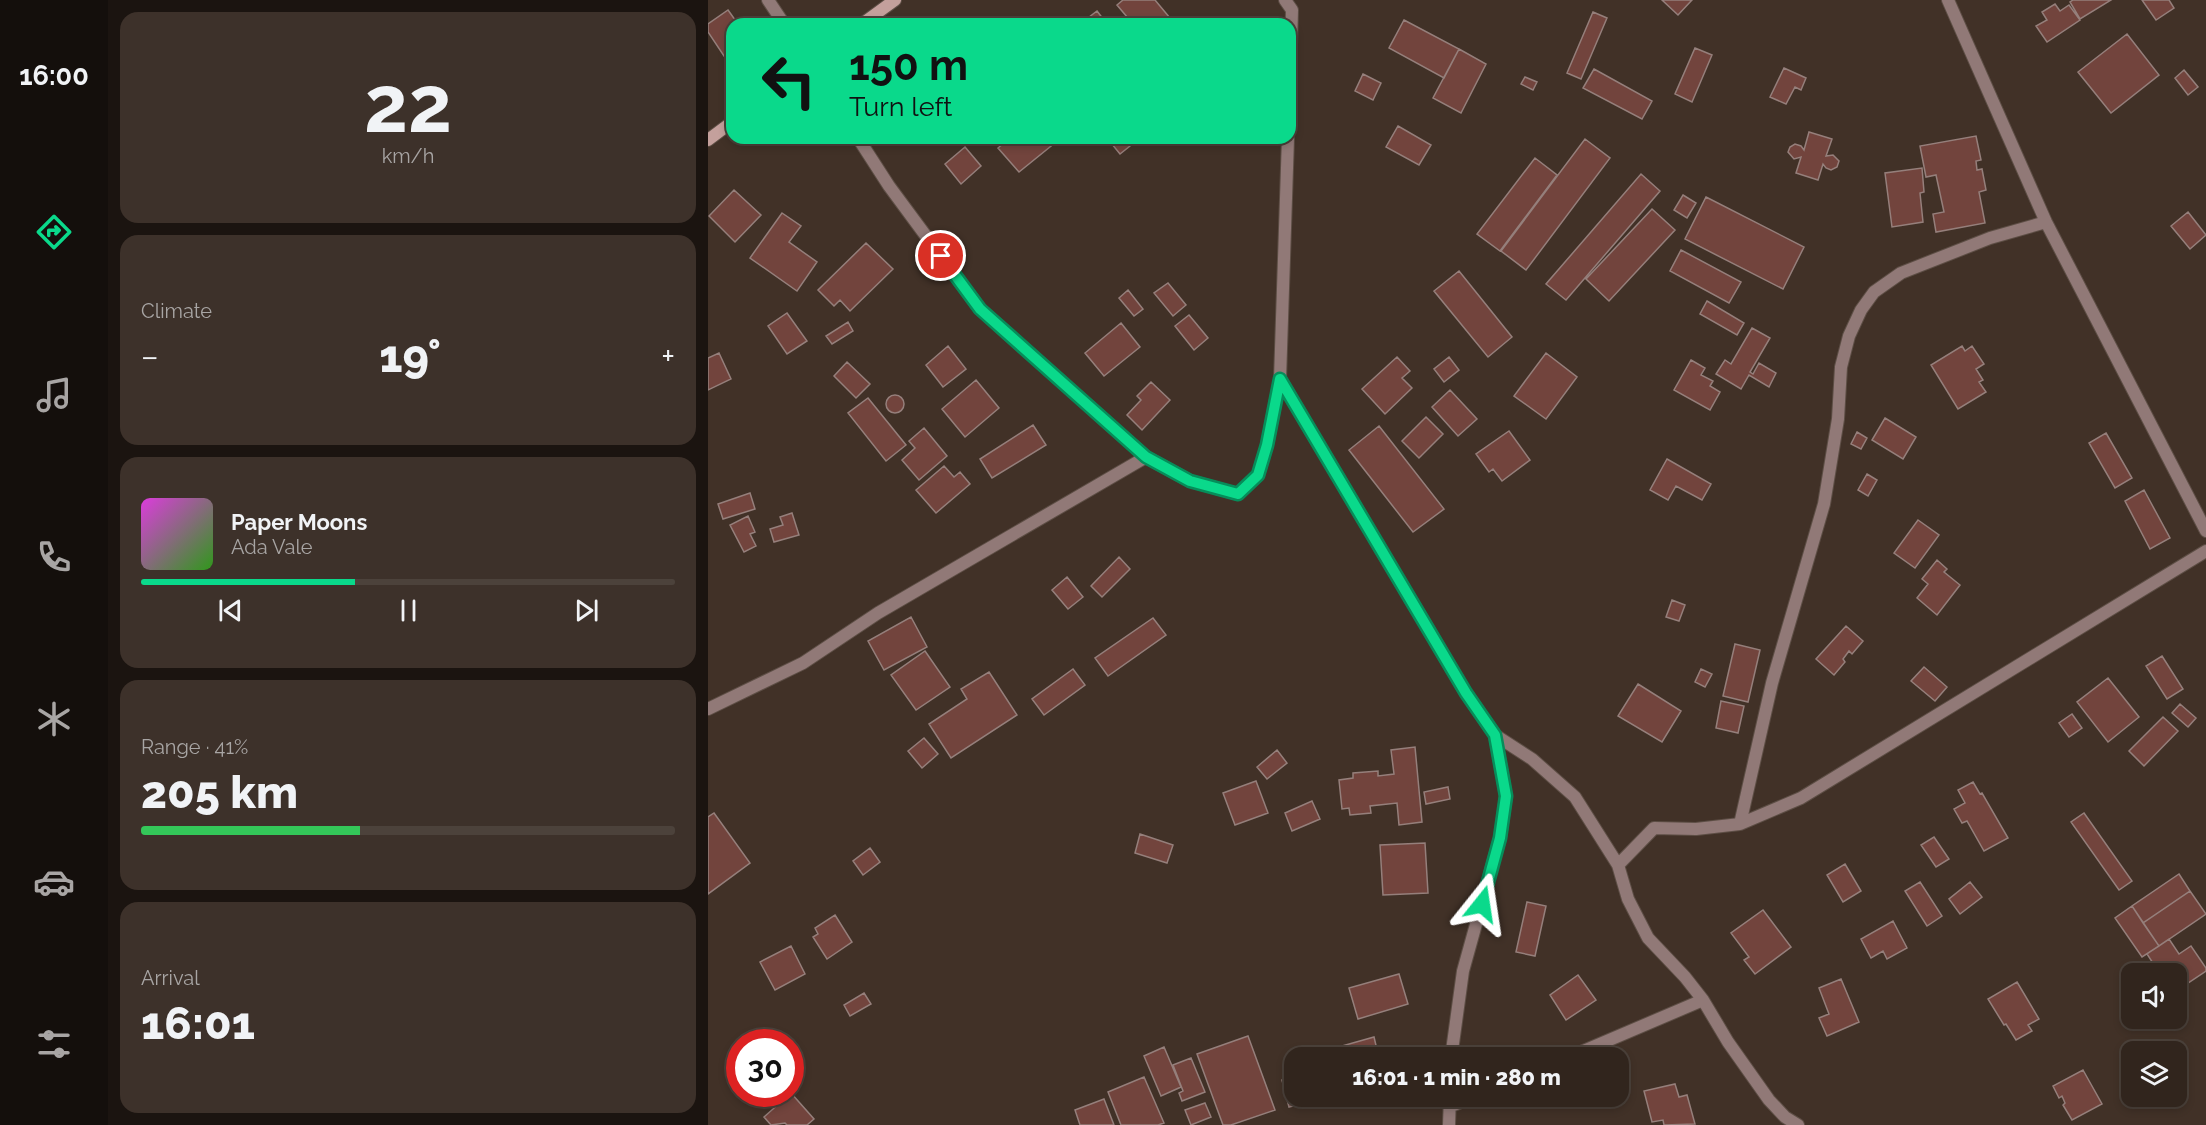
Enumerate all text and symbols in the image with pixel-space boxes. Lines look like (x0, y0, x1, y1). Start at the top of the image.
text: 150 m (849, 41, 968, 90)
icon: left (750, 42, 828, 120)
text: 22 (364, 59, 452, 150)
text: 16:00 (19, 60, 89, 91)
text: Turn left (849, 91, 952, 122)
text: km/h (382, 144, 434, 168)
icon: directions (33, 211, 75, 253)
pin (915, 230, 966, 281)
icon: arrive (924, 239, 957, 272)
text: Climate (141, 299, 212, 323)
text: 19° (379, 330, 441, 383)
text: − (141, 337, 159, 376)
text: + (661, 337, 675, 376)
icon: music (33, 374, 75, 416)
text: Paper Moons (231, 509, 367, 535)
text: Ada Vale (231, 535, 313, 559)
icon: phone (33, 536, 75, 578)
icon: previous (214, 594, 247, 627)
icon: pause (392, 594, 425, 627)
icon: next (570, 594, 603, 627)
icon: climate (33, 698, 75, 740)
text: Range · 41% (141, 735, 248, 759)
text: 205 km (141, 766, 298, 819)
icon: car (33, 861, 75, 903)
position arrow (1450, 872, 1514, 936)
map controls (2121, 963, 2187, 1107)
button: sound (2121, 963, 2187, 1029)
text: Arrival (141, 966, 200, 990)
text: 16:01 (141, 997, 255, 1050)
icon: filters (33, 1023, 75, 1065)
speed limit sign: 30 (726, 1029, 804, 1107)
button: layers (2121, 1041, 2187, 1107)
text: 16:01 · 1 min · 280 m (1352, 1064, 1561, 1090)

